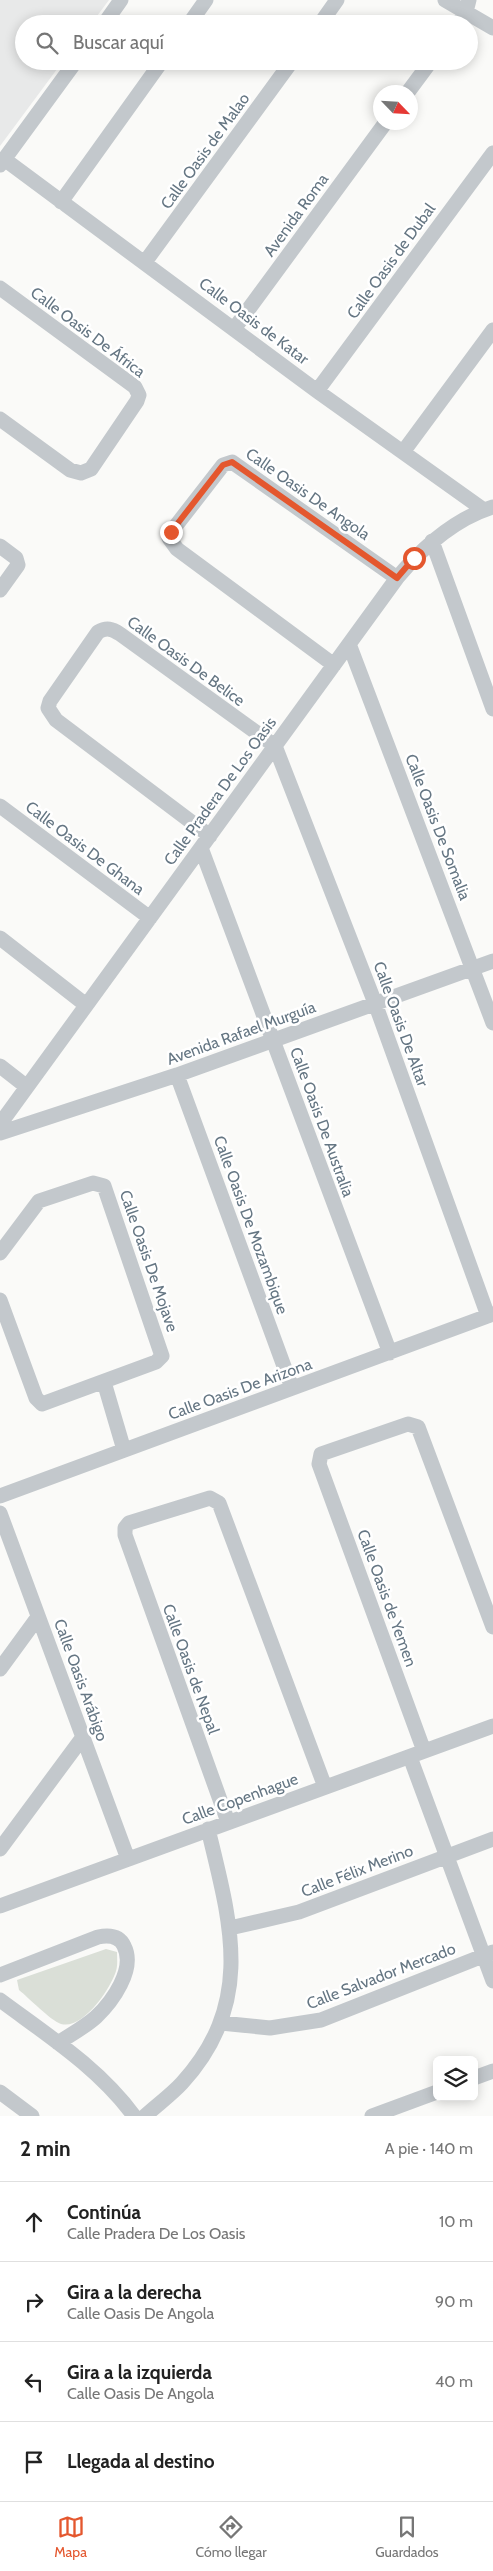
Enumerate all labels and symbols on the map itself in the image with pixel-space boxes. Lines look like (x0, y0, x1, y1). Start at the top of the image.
north arrow (373, 85, 418, 130)
street label: Calle Oasis de Malao (157, 89, 253, 213)
street label: Avenida Roma (260, 170, 333, 260)
street label: Calle Oasis de Dubal (343, 199, 439, 322)
street label: Calle Oasis de Katar (195, 274, 313, 369)
street label: Calle Oasis De África (27, 283, 149, 381)
street label: Calle Oasis De Angola (242, 444, 374, 544)
route end (160, 521, 183, 544)
route start (403, 547, 426, 570)
street label: Calle Oasis De Belice (124, 612, 248, 710)
street label: Calle Pradera De Los Oasis (160, 713, 280, 869)
street label: Calle Oasis De Somalia (401, 751, 475, 903)
street label: Calle Oasis De Ghana (22, 797, 148, 899)
street label: Calle Oasis De Altar (370, 959, 433, 1090)
street label: Avenida Rafael Murguía (164, 997, 318, 1069)
street label: Calle Oasis De Australia (286, 1045, 358, 1200)
street label: Calle Oasis De Mozambique (210, 1133, 292, 1317)
street label: Calle Oasis De Mojave (116, 1188, 182, 1334)
street label: Calle Oasis De Arizona (166, 1354, 315, 1424)
street label: Calle Oasis de Yemen (353, 1527, 421, 1669)
street label: Calle Oasis de Nepal (159, 1601, 223, 1737)
street label: Calle Oasis Arábigo (50, 1616, 112, 1744)
street label: Calle Copenhague (179, 1769, 301, 1829)
street label: Calle Félix Merino (298, 1841, 416, 1901)
street label: Calle Salvador Mercado (304, 1939, 458, 2013)

